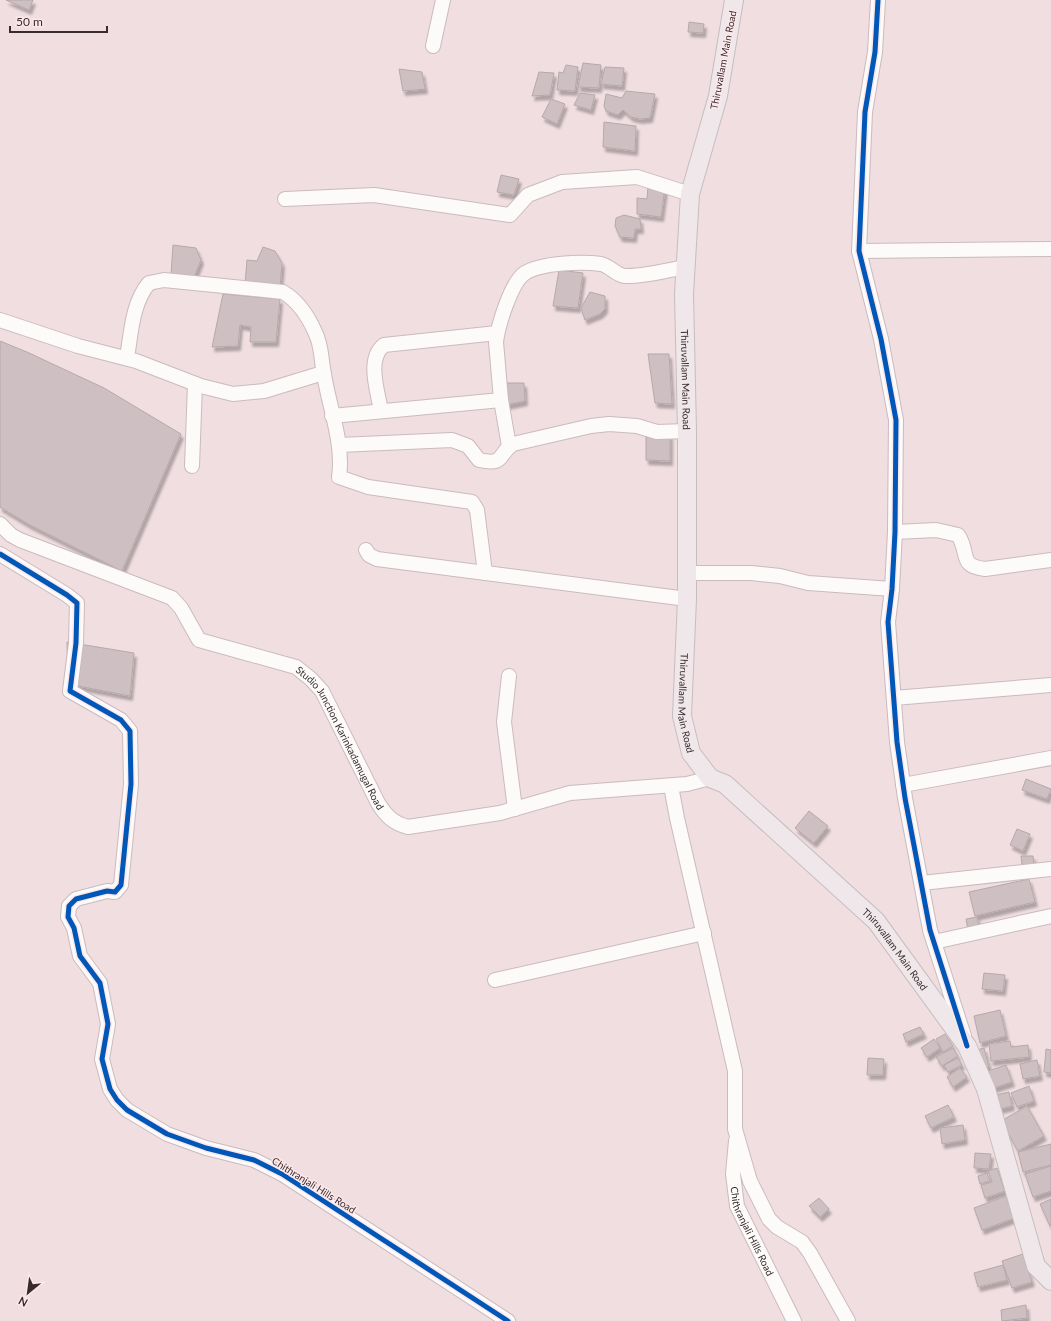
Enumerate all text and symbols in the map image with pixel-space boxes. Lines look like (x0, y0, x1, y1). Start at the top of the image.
scale bar (10, 8, 107, 34)
street label: Thiruvallam Main Road (708, 10, 738, 110)
text: 50 m (16, 14, 43, 29)
street label: Thiruvallam Main Road (679, 329, 693, 430)
street label: Thiruvallam Main Road (676, 653, 697, 754)
street label: Studio Junction Karinkadamugal Road (294, 663, 387, 812)
street label: Thiruvallam Main Road (860, 906, 930, 993)
street label: Chithranjali Hills Road (270, 1154, 358, 1216)
street label: Chithranjali Hills Road (729, 1186, 777, 1278)
north arrow (8, 1273, 48, 1313)
text: N (16, 1294, 30, 1310)

